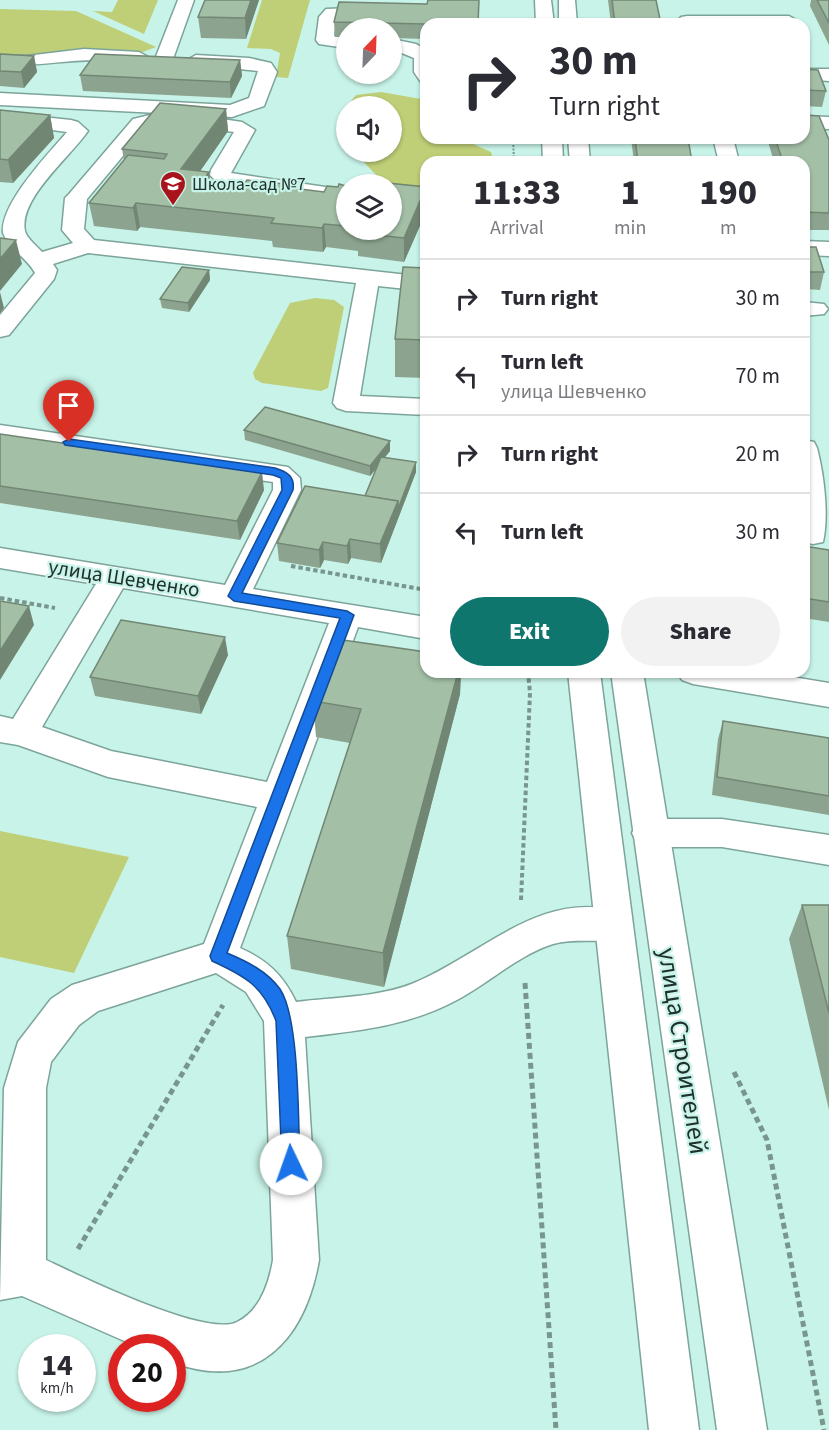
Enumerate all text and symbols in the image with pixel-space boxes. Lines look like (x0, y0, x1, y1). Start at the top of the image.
north arrow (336, 18, 402, 84)
map controls (336, 18, 402, 240)
text: 30 m (549, 31, 638, 91)
icon: right (450, 42, 528, 120)
text: Turn right (549, 87, 660, 126)
button: sound (336, 96, 402, 162)
text: 11:33 (473, 167, 561, 218)
text: 1 (621, 167, 640, 218)
text: 190 (699, 167, 757, 218)
school or university icon: Школа-сад №7 (158, 169, 188, 207)
place label: Школа-сад №7 (192, 172, 306, 197)
button: layers (336, 174, 402, 240)
text: Arrival (490, 214, 544, 242)
text: min (614, 214, 646, 242)
text: m (720, 214, 736, 242)
icon: right (450, 282, 483, 315)
text: Turn right (501, 282, 598, 314)
text: 30 m (735, 282, 780, 314)
text: Turn left (501, 346, 583, 378)
icon: left (450, 360, 483, 393)
text: 70 m (735, 360, 780, 392)
text: улица Шевченко (501, 378, 647, 406)
pin (43, 380, 94, 442)
icon: arrive (52, 389, 85, 422)
icon: right (450, 438, 483, 471)
text: Turn right (501, 438, 598, 470)
text: 20 m (735, 438, 780, 470)
icon: left (450, 516, 483, 549)
text: Turn left (501, 516, 583, 548)
text: 30 m (735, 516, 780, 548)
street label: улица Шевченко (46, 551, 202, 605)
button: Exit (450, 597, 609, 666)
button: Share (621, 597, 780, 666)
street label: улица Строителей (648, 945, 718, 1157)
position arrow (259, 1132, 323, 1196)
speed limit sign: 20 (108, 1334, 186, 1412)
text: 14 (41, 1344, 73, 1387)
text: km/h (40, 1378, 74, 1399)

